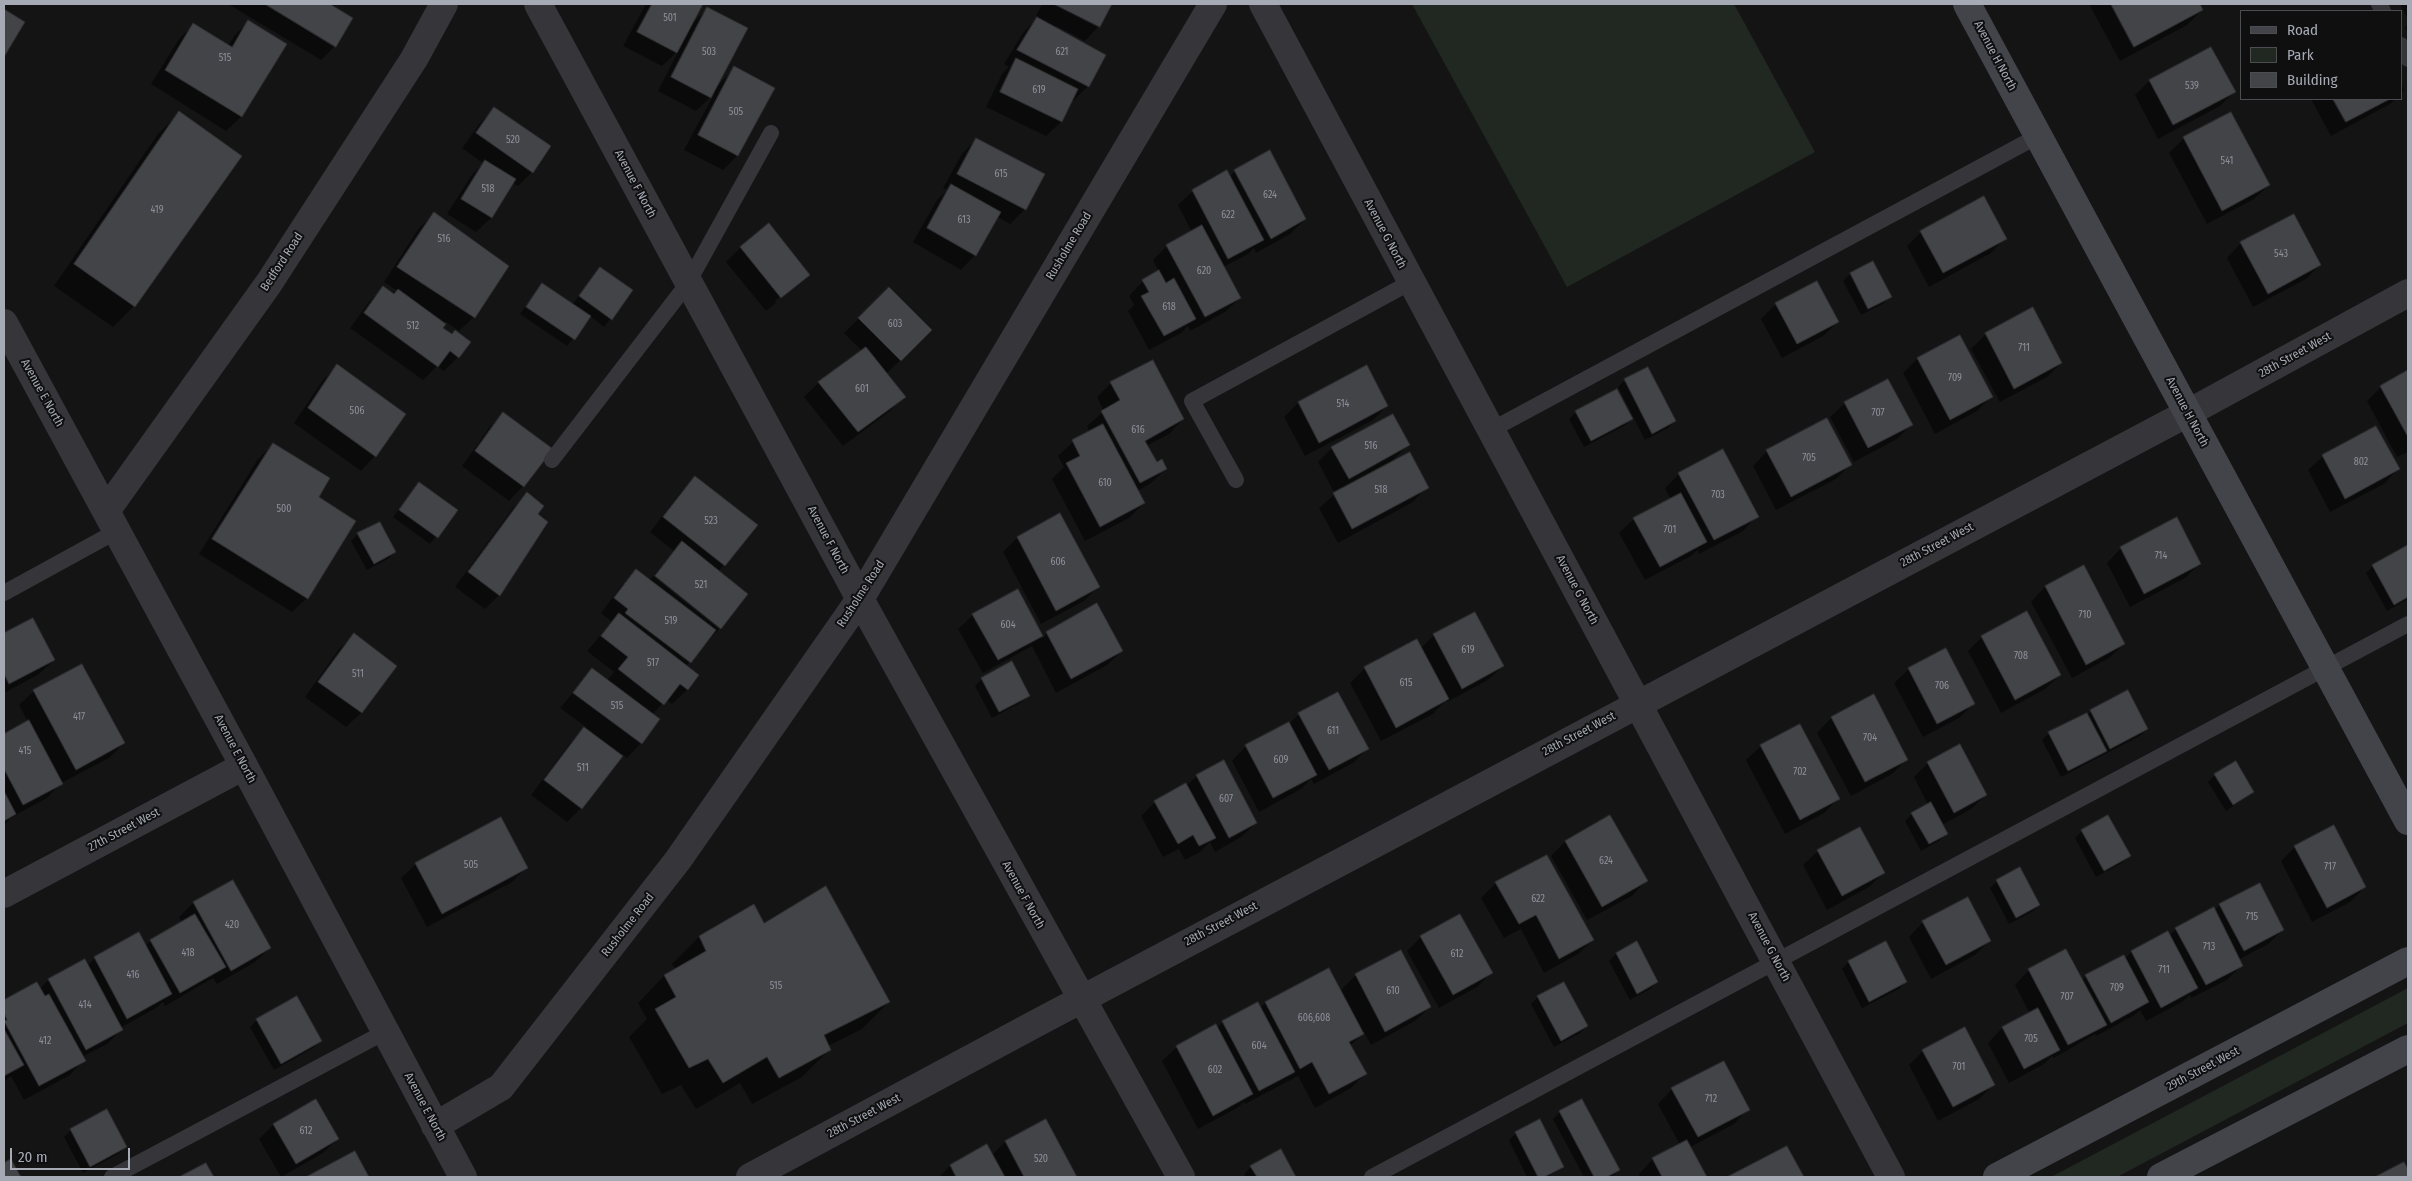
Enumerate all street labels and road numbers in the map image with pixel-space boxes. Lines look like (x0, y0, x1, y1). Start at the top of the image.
street label: Avenue H North (1971, 19, 2019, 93)
street label: Avenue F North (611, 148, 659, 220)
street label: Avenue G North (1361, 197, 1409, 271)
street label: Rusholme Road (1043, 209, 1095, 283)
street label: Bedford Road (258, 230, 306, 294)
street label: 28th Street West (2256, 329, 2334, 381)
street label: Avenue E North (17, 357, 67, 429)
street label: Avenue H North (2163, 375, 2211, 449)
street label: Avenue F North (804, 504, 852, 576)
street label: 28th Street West (1898, 520, 1976, 570)
street label: Avenue G North (1553, 553, 1601, 627)
street label: Rusholme Road (834, 558, 888, 630)
street label: 28th Street West (1540, 709, 1618, 759)
street label: Avenue E North (211, 712, 259, 786)
street label: 27th Street West (86, 805, 162, 855)
street label: Avenue F North (999, 859, 1047, 931)
street label: Rusholme Road (599, 890, 657, 960)
street label: 28th Street West (1182, 899, 1260, 949)
street label: Avenue G North (1745, 910, 1793, 984)
street label: 29th Street West (2164, 1044, 2242, 1094)
street label: Avenue E North (401, 1070, 449, 1144)
street label: 28th Street West (825, 1091, 903, 1141)

